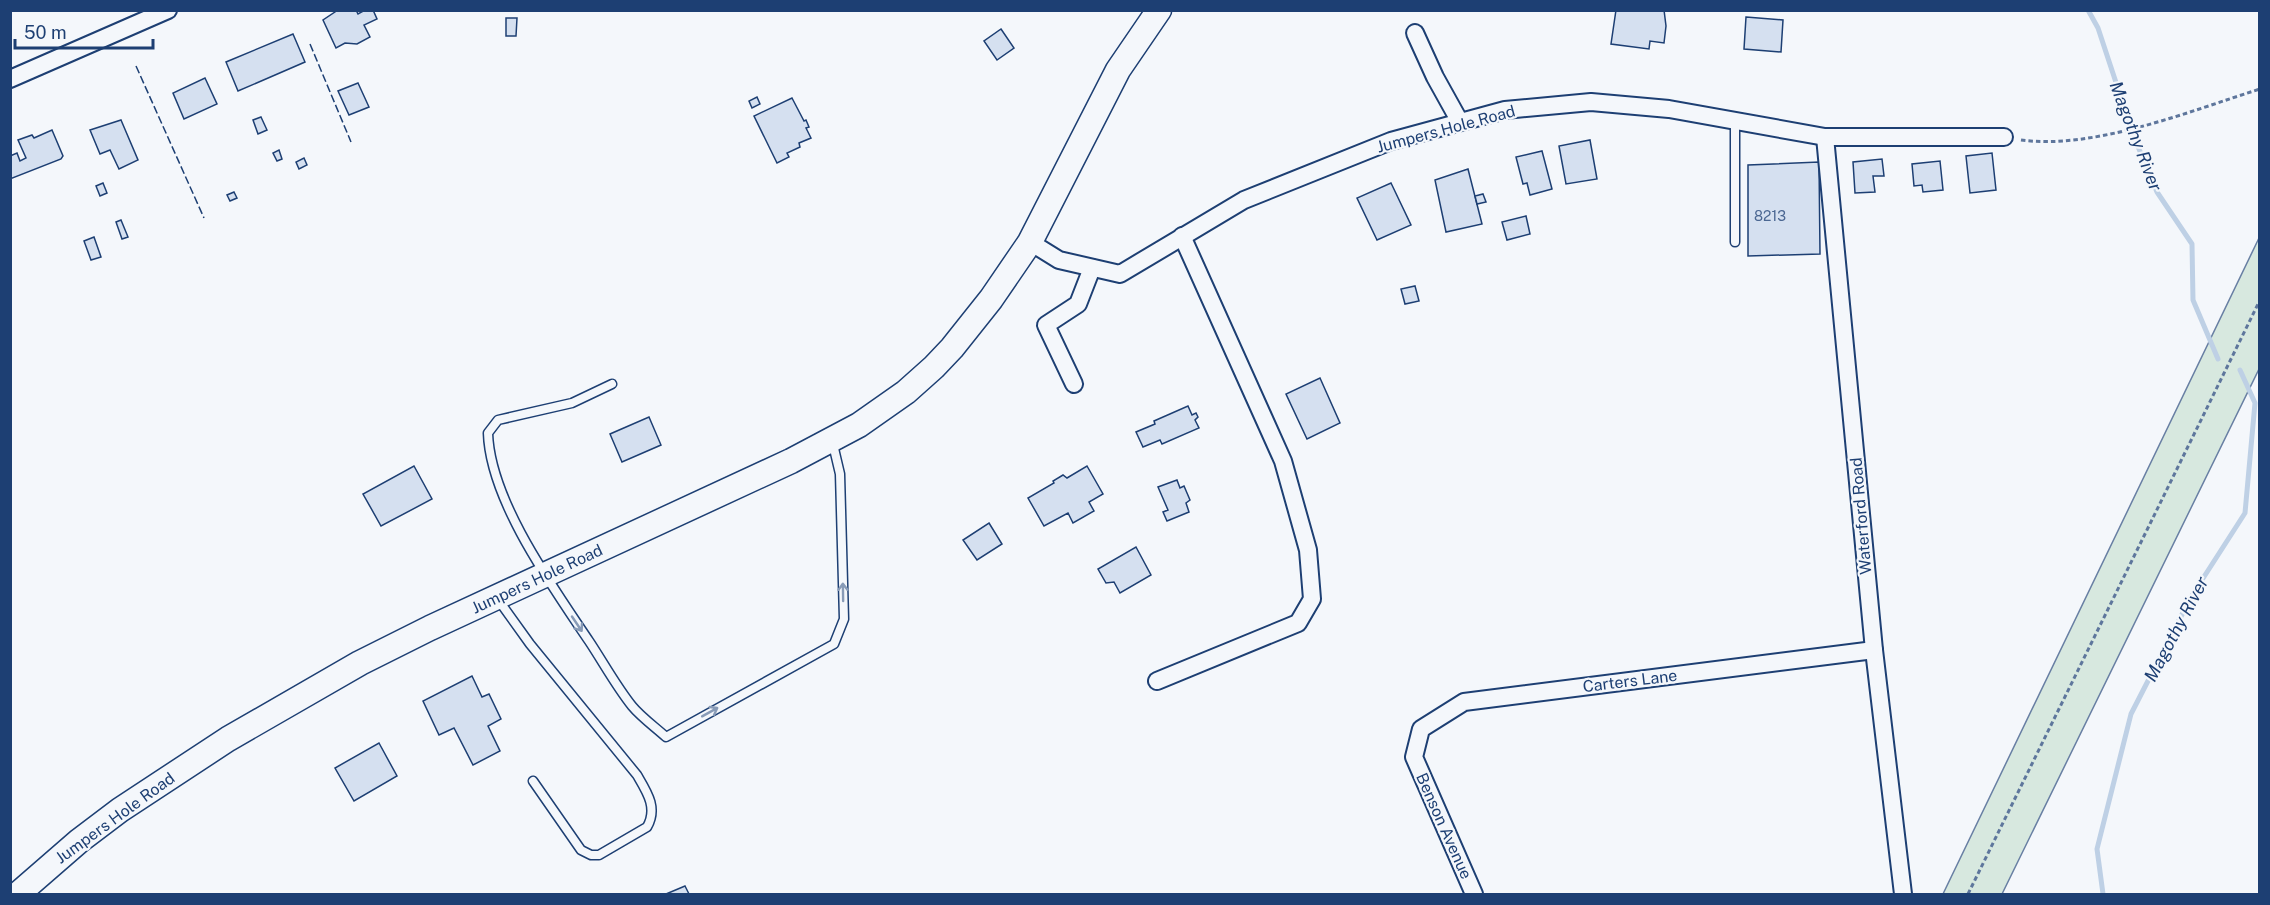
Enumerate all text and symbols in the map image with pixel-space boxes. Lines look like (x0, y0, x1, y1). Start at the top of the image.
scale bar (15, 12, 153, 50)
text: 50 m (24, 22, 67, 43)
water label: Magothy River (2105, 78, 2167, 194)
street label: Jumpers Hole Road (1375, 101, 1517, 157)
house number: 8213 (1754, 208, 1786, 224)
street label: Waterford Road (1846, 457, 1876, 575)
street label: Jumpers Hole Road (468, 540, 606, 618)
water label: Magothy River (2140, 573, 2213, 685)
one-way arrow (837, 582, 849, 602)
one-way arrow (571, 615, 584, 632)
street label: Carters Lane (1582, 666, 1678, 696)
one-way arrow (701, 706, 718, 718)
street label: Jumpers Hole Road (52, 768, 178, 868)
street label: Benson Avenue (1412, 770, 1476, 882)

